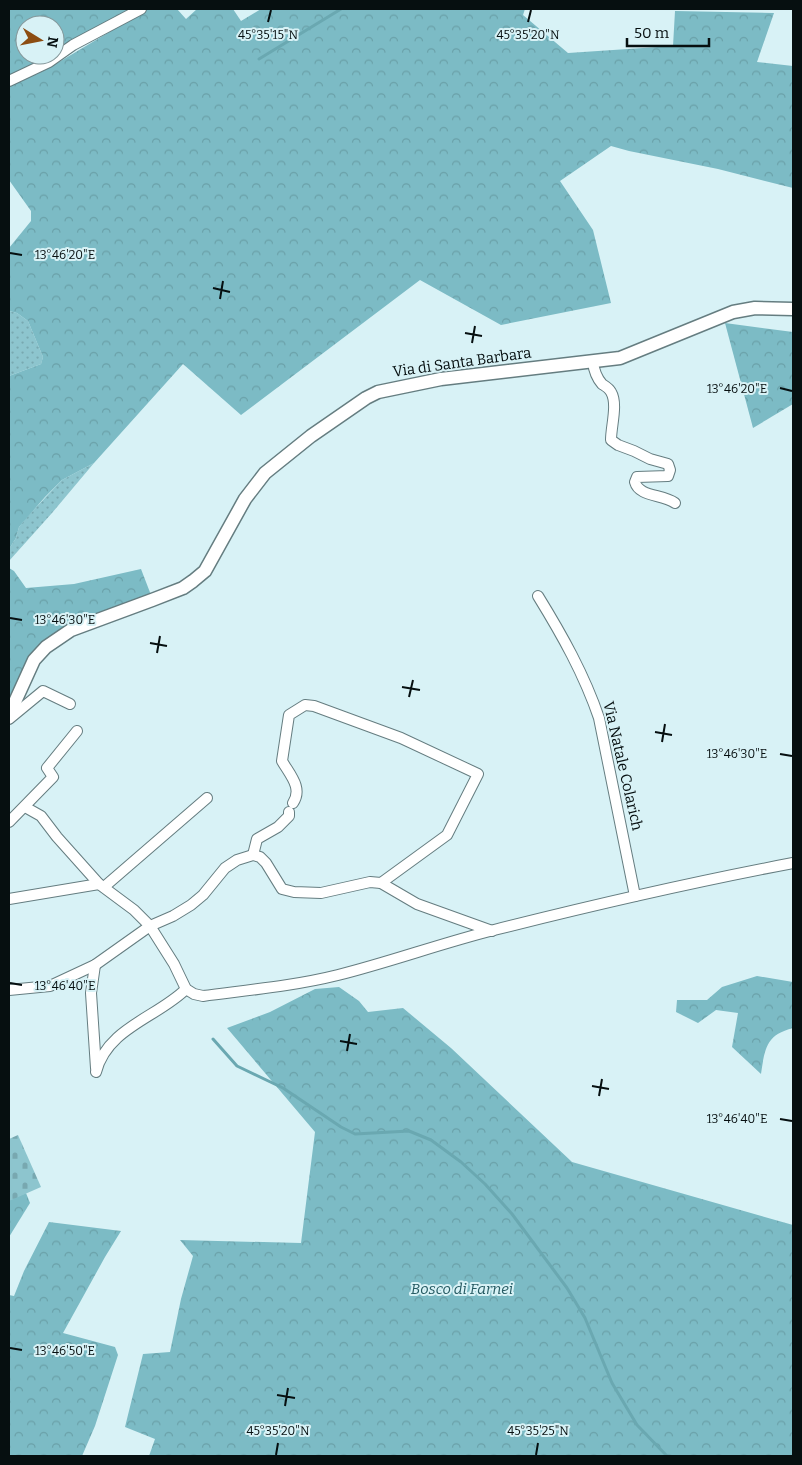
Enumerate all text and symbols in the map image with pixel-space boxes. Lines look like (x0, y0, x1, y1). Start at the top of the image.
north arrow (15, 15, 65, 65)
scale bar (627, 15, 710, 47)
text: 50 m (634, 24, 670, 42)
text: 45°35'15"N (238, 28, 298, 42)
text: 45°35'20"N (497, 28, 560, 42)
text: N (43, 35, 62, 49)
text: 13°46'20"E (35, 248, 95, 262)
street label: Via di Santa Barbara (392, 343, 532, 381)
text: 13°46'20"E (707, 382, 767, 396)
text: 13°46'30"E (35, 613, 95, 627)
street label: Via Natale Colarich (599, 700, 647, 833)
text: 13°46'30"E (707, 747, 767, 761)
text: 13°46'40"E (35, 979, 95, 993)
text: 13°46'40"E (707, 1112, 767, 1126)
park label: Bosco di Farnei (411, 1280, 513, 1298)
text: 13°46'50"E (35, 1344, 95, 1358)
text: 45°35'20"N (247, 1424, 310, 1438)
text: 45°35'25"N (507, 1424, 569, 1438)

